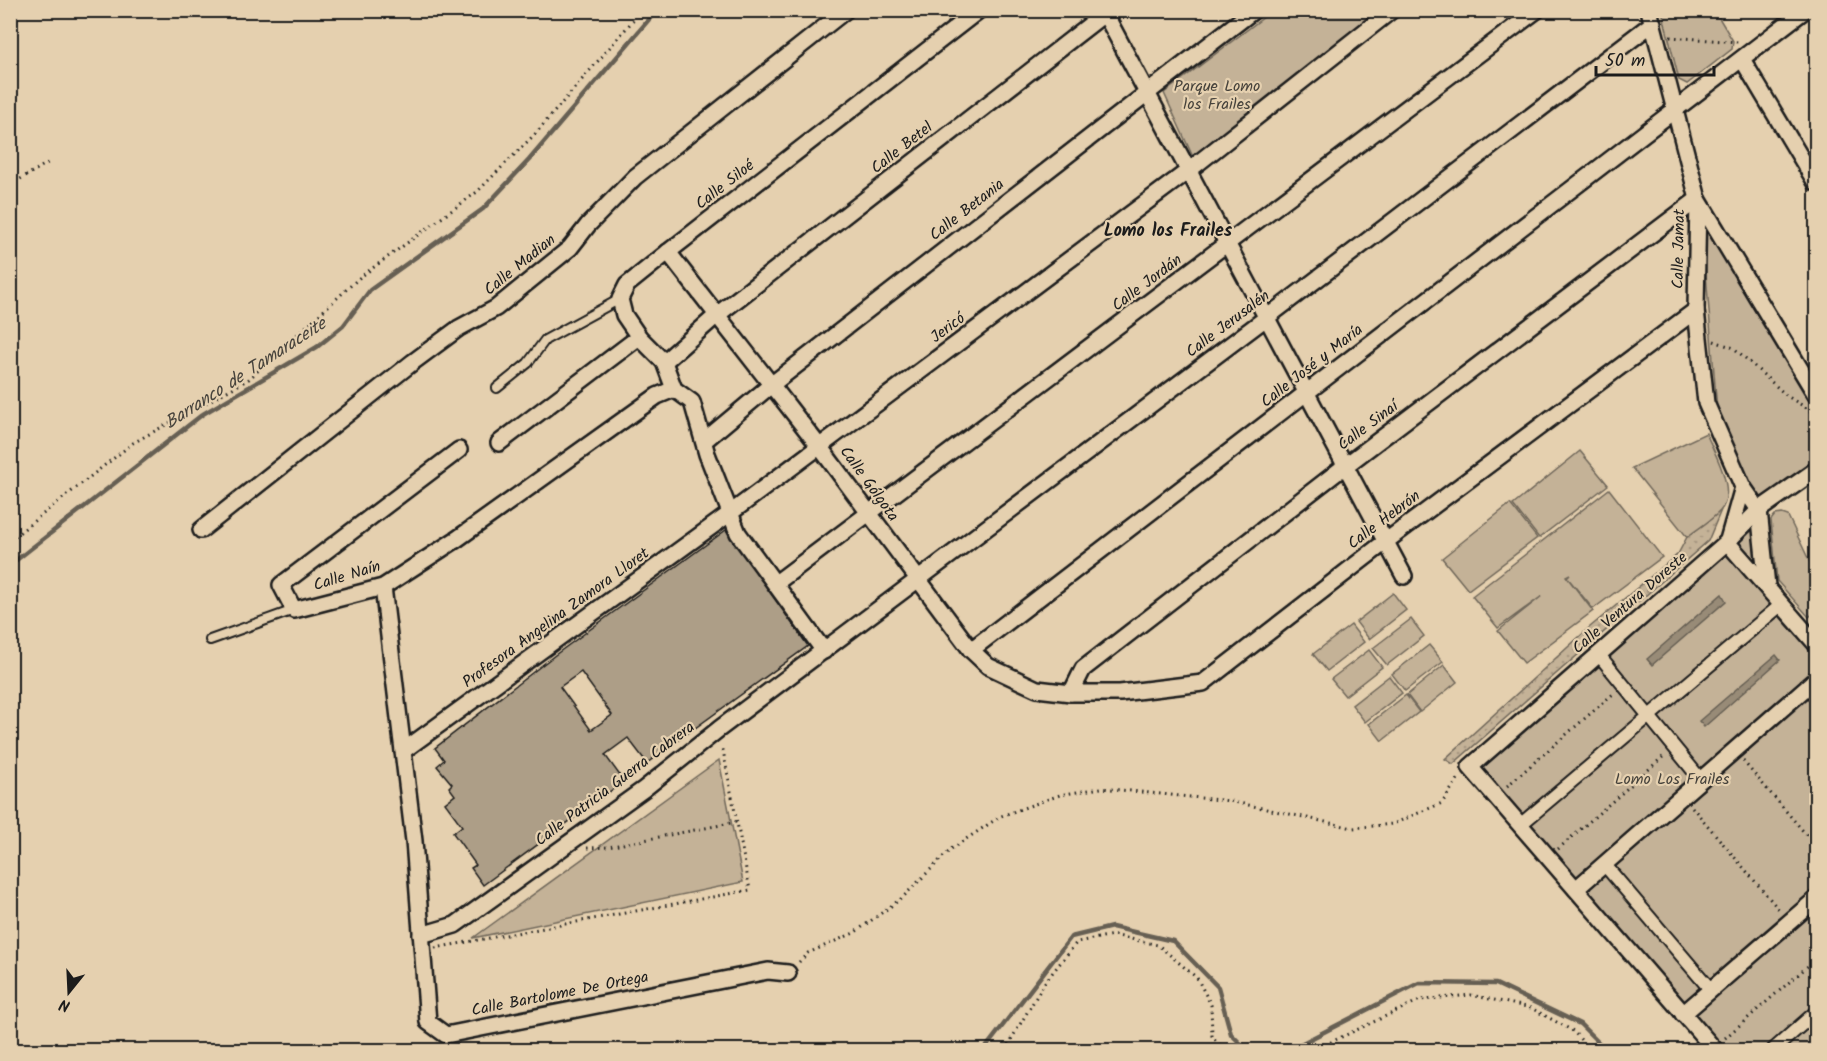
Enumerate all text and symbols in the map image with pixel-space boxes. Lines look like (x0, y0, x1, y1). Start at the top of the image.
scale bar (1596, 39, 1714, 77)
text: 50 m (1605, 47, 1645, 76)
park label: Parque Lomo los Frailes (1174, 74, 1260, 117)
street label: Calle Betel (865, 116, 939, 180)
street label: Calle Siloé (690, 153, 761, 216)
street label: Calle Betania (924, 173, 1010, 247)
street label: Calle Jamat (1666, 208, 1692, 289)
district label: Lomo los Frailes (1104, 217, 1233, 246)
street label: Calle Madian (479, 228, 561, 302)
street label: Calle Jordán (1106, 248, 1188, 318)
street label: Calle Jerusalén (1181, 284, 1275, 364)
street label: Jericó (925, 306, 971, 349)
water label: Barranco de Tamaraceite (159, 310, 334, 437)
street label: Calle José y María (1255, 318, 1369, 414)
street label: Calle Sinaí (1332, 393, 1405, 457)
street label: Calle Gólgota (833, 441, 905, 527)
street label: Calle Hebrón (1342, 484, 1426, 556)
street label: Profesora Angelina Zamora Lloret (457, 541, 655, 695)
street label: Calle Ventura Doreste (1567, 546, 1693, 660)
street label: Calle Naín (310, 554, 384, 598)
street label: Calle Patricia Guerra Cabrera (530, 715, 700, 853)
park label: Lomo Los Frailes (1615, 767, 1729, 792)
north arrow (39, 962, 99, 1022)
street label: Calle Bartolome De Ortega (469, 965, 651, 1023)
text: N (56, 991, 73, 1018)

